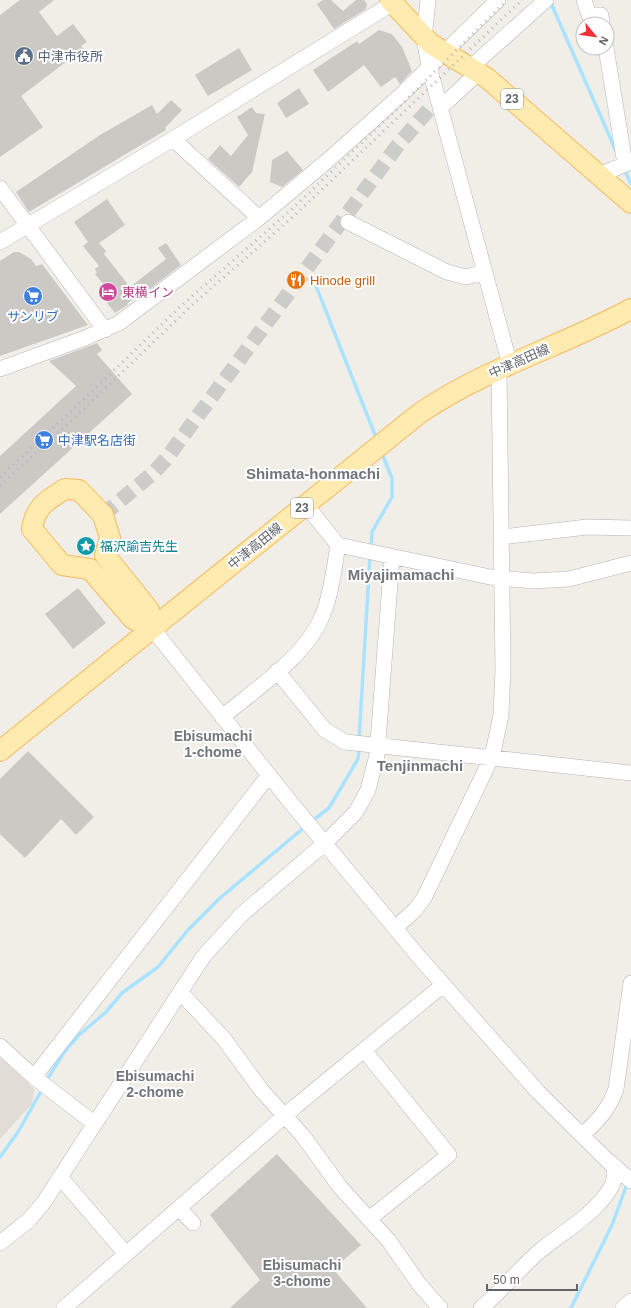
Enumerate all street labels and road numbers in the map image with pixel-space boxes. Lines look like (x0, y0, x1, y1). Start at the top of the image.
road number: 23 (501, 89, 523, 109)
street label: 中津高田線 (486, 341, 552, 381)
road number: 23 (291, 498, 313, 518)
street label: 中津高田線 (225, 520, 285, 572)

